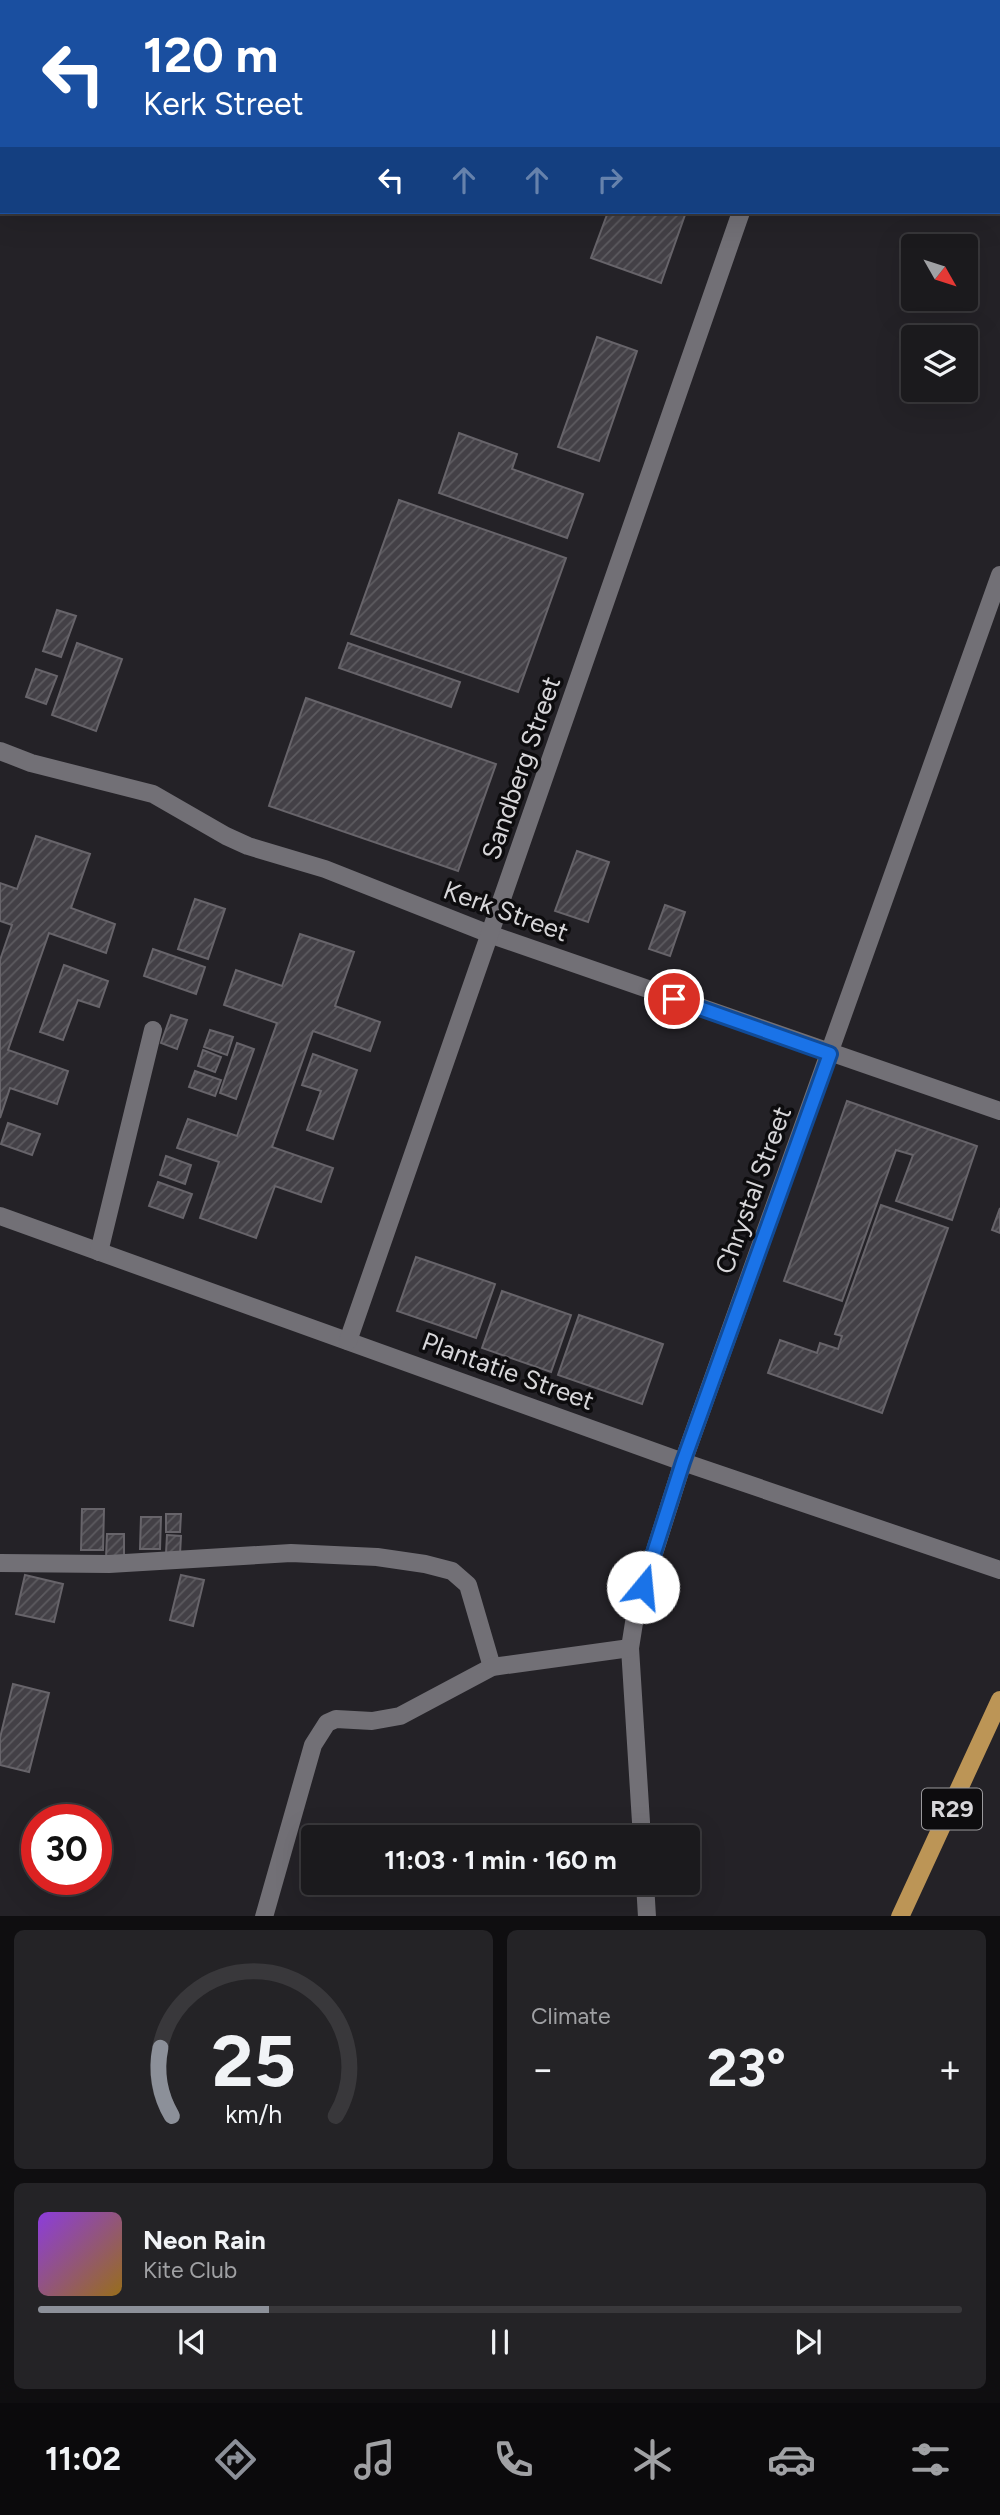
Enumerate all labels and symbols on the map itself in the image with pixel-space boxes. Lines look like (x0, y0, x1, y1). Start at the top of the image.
north arrow (901, 234, 978, 312)
street label: Sandberg Street (475, 672, 567, 864)
street label: Kerk Street (439, 874, 573, 948)
pin (644, 969, 704, 1029)
street label: Chrystal Street (708, 1102, 798, 1278)
street label: Plantatie Street (418, 1325, 599, 1417)
position arrow (606, 1550, 680, 1624)
road number: R29 (922, 1789, 982, 1830)
speed limit sign: 30 (21, 1804, 112, 1895)

